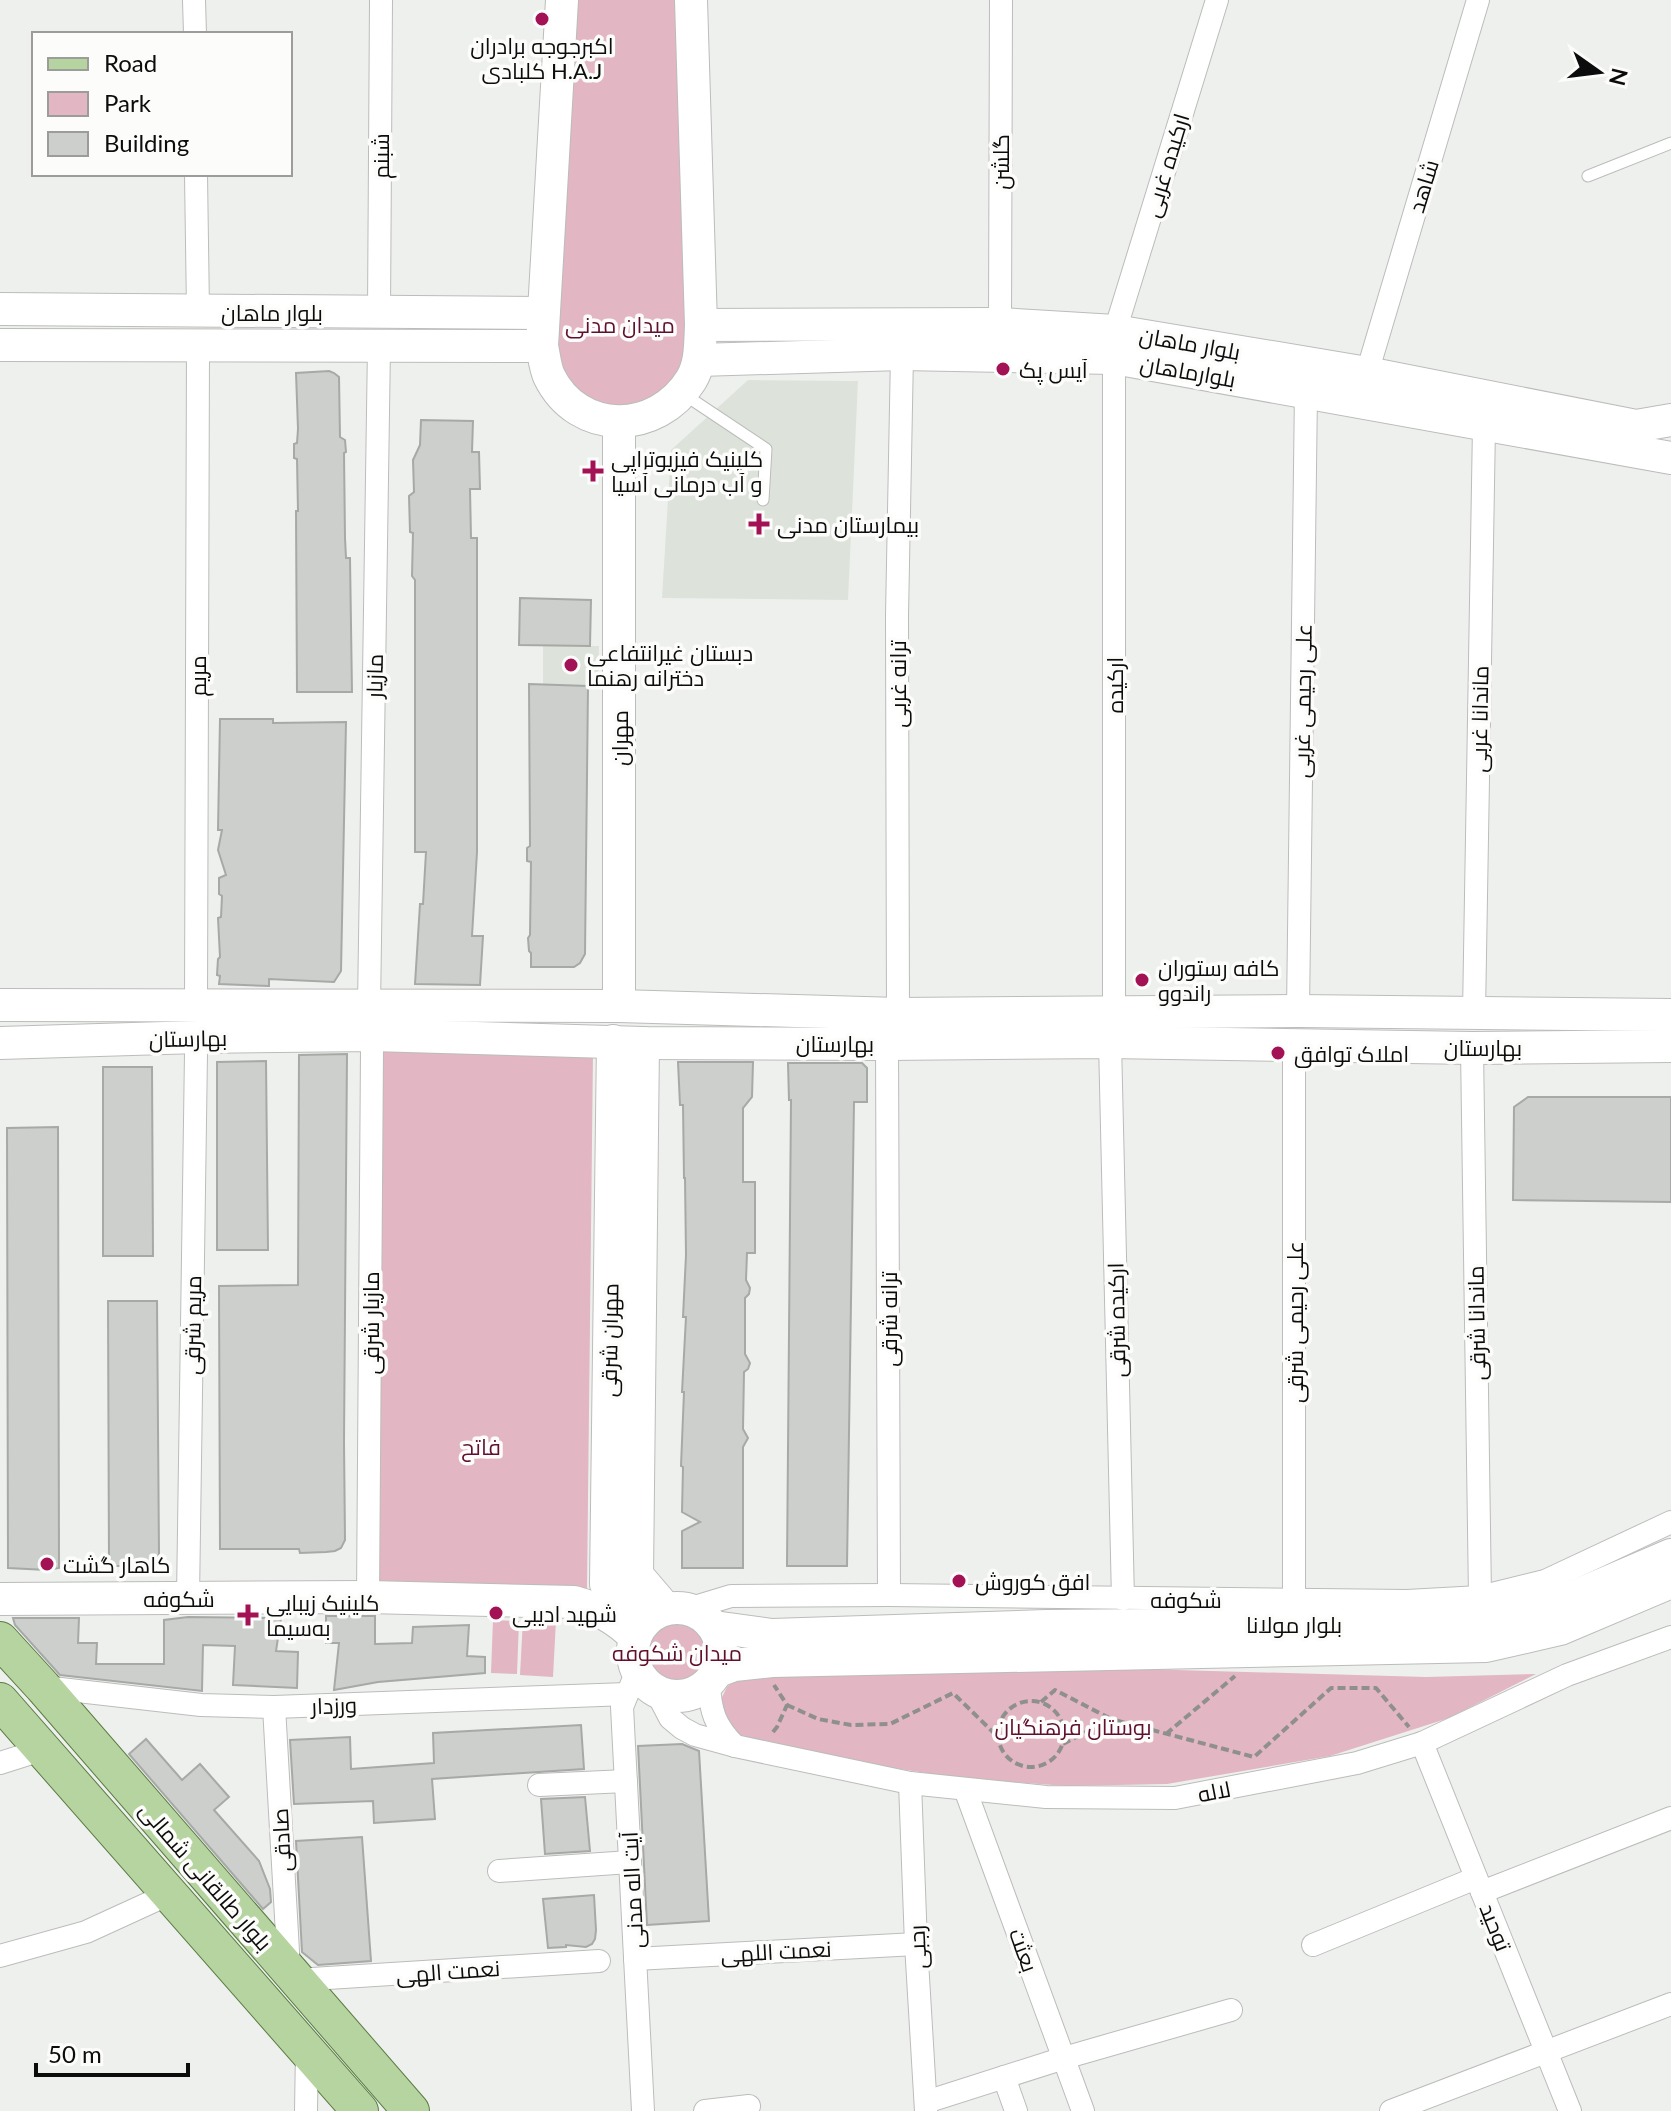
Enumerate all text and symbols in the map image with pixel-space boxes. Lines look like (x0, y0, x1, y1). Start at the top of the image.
marker: اکبرجوجه برادران کلبادی H.A.J (533, 10, 551, 28)
legend (32, 32, 292, 176)
place label: اکبرجوجه برادران کلبادی H.A.J (470, 32, 614, 84)
north arrow (1559, 32, 1639, 112)
text: Road (104, 48, 157, 77)
text: N (1604, 65, 1634, 88)
text: Park (104, 88, 152, 117)
street label: ارکیده غربی (1137, 110, 1196, 220)
text: Building (104, 128, 189, 157)
street label: شبنم (367, 133, 397, 179)
street label: گلشن (987, 134, 1015, 190)
street label: شاهد (1402, 156, 1444, 216)
street label: بلوار ماهان (221, 299, 323, 326)
park label: میدان مدنی (565, 311, 675, 339)
street label: بلوار ماهان (1137, 321, 1243, 365)
street label: بلوارماهان (1138, 349, 1238, 393)
place label: آیس پک (1019, 356, 1088, 385)
marker: آیس پک (994, 360, 1012, 378)
place label: کلینیک فیزیوتراپی و آب درمانی آسیا (611, 445, 763, 498)
marker: کلینیک فیزیوتراپی و آب درمانی آسیا (582, 460, 604, 482)
place label: بیمارستان مدنی (777, 511, 919, 539)
marker: بیمارستان مدنی (748, 513, 770, 535)
street label: علی رحیمی غربی (1287, 624, 1318, 778)
place label: دبستان غیرانتفاعی دخترانه رهنما (587, 639, 753, 691)
street label: ترانه غربی (884, 640, 912, 728)
street label: مازیار (360, 653, 388, 701)
street label: مریم (184, 655, 214, 697)
marker: دبستان غیرانتفاعی دخترانه رهنما (562, 656, 580, 674)
street label: ارکیده (1101, 657, 1128, 713)
street label: ماندانا غربی (1465, 665, 1494, 773)
street label: مهران (606, 710, 634, 766)
place label: کافه رستوران راندوو (1158, 954, 1279, 1006)
marker: کافه رستوران راندوو (1133, 971, 1151, 989)
street label: بهارستان (149, 1024, 227, 1053)
street label: بهارستان (796, 1030, 874, 1058)
street label: بهارستان (1444, 1034, 1522, 1062)
place label: املاک توافق (1294, 1040, 1409, 1068)
marker: املاک توافق (1269, 1044, 1287, 1062)
street label: علی رحیمی شرقی (1281, 1241, 1309, 1403)
street label: ارکیده شرقی (1101, 1262, 1132, 1378)
street label: ماندانا شرقی (1461, 1265, 1492, 1381)
street label: مازیار شرقی (357, 1271, 385, 1375)
street label: ترانه شرقی (875, 1271, 903, 1367)
street label: مریم شرقی (178, 1275, 209, 1375)
street label: مهران شرقی (595, 1283, 624, 1397)
park label: فاتح (461, 1433, 501, 1462)
place label: کاهار گشت (63, 1551, 170, 1578)
marker: کاهار گشت (38, 1555, 56, 1573)
place label: افق کوروش (975, 1568, 1090, 1596)
marker: افق کوروش (950, 1572, 968, 1590)
street label: شکوفه (143, 1585, 215, 1612)
street label: شکوفه (1150, 1586, 1222, 1613)
place label: کلینیک زیبایی به‌سیما (266, 1589, 379, 1641)
place label: شهید ادیبی (512, 1600, 617, 1628)
marker: کلینیک زیبایی به‌سیما (237, 1604, 259, 1626)
marker: شهید ادیبی (487, 1604, 505, 1622)
street label: بلوار مولانا (1246, 1611, 1342, 1638)
park label: میدان شکوفه (612, 1639, 742, 1666)
street label: ورزدار (309, 1691, 357, 1719)
park label: بوستان فرهنگیان (994, 1713, 1152, 1740)
street label: لاله (1195, 1775, 1233, 1807)
street label: بلوار طالقانی شمالی (133, 1796, 278, 1956)
street label: صادقی (266, 1807, 297, 1872)
street label: آیت اله مدنی (615, 1831, 650, 1949)
street label: توحید (1474, 1899, 1518, 1955)
street label: رجبی (902, 1924, 933, 1970)
street label: بعثت (1004, 1925, 1044, 1975)
street label: نعمت اللهی (720, 1935, 832, 1968)
street label: نعمت الهی (395, 1954, 501, 1989)
scale bar (36, 2027, 188, 2077)
text: 50 m (48, 2039, 102, 2068)

